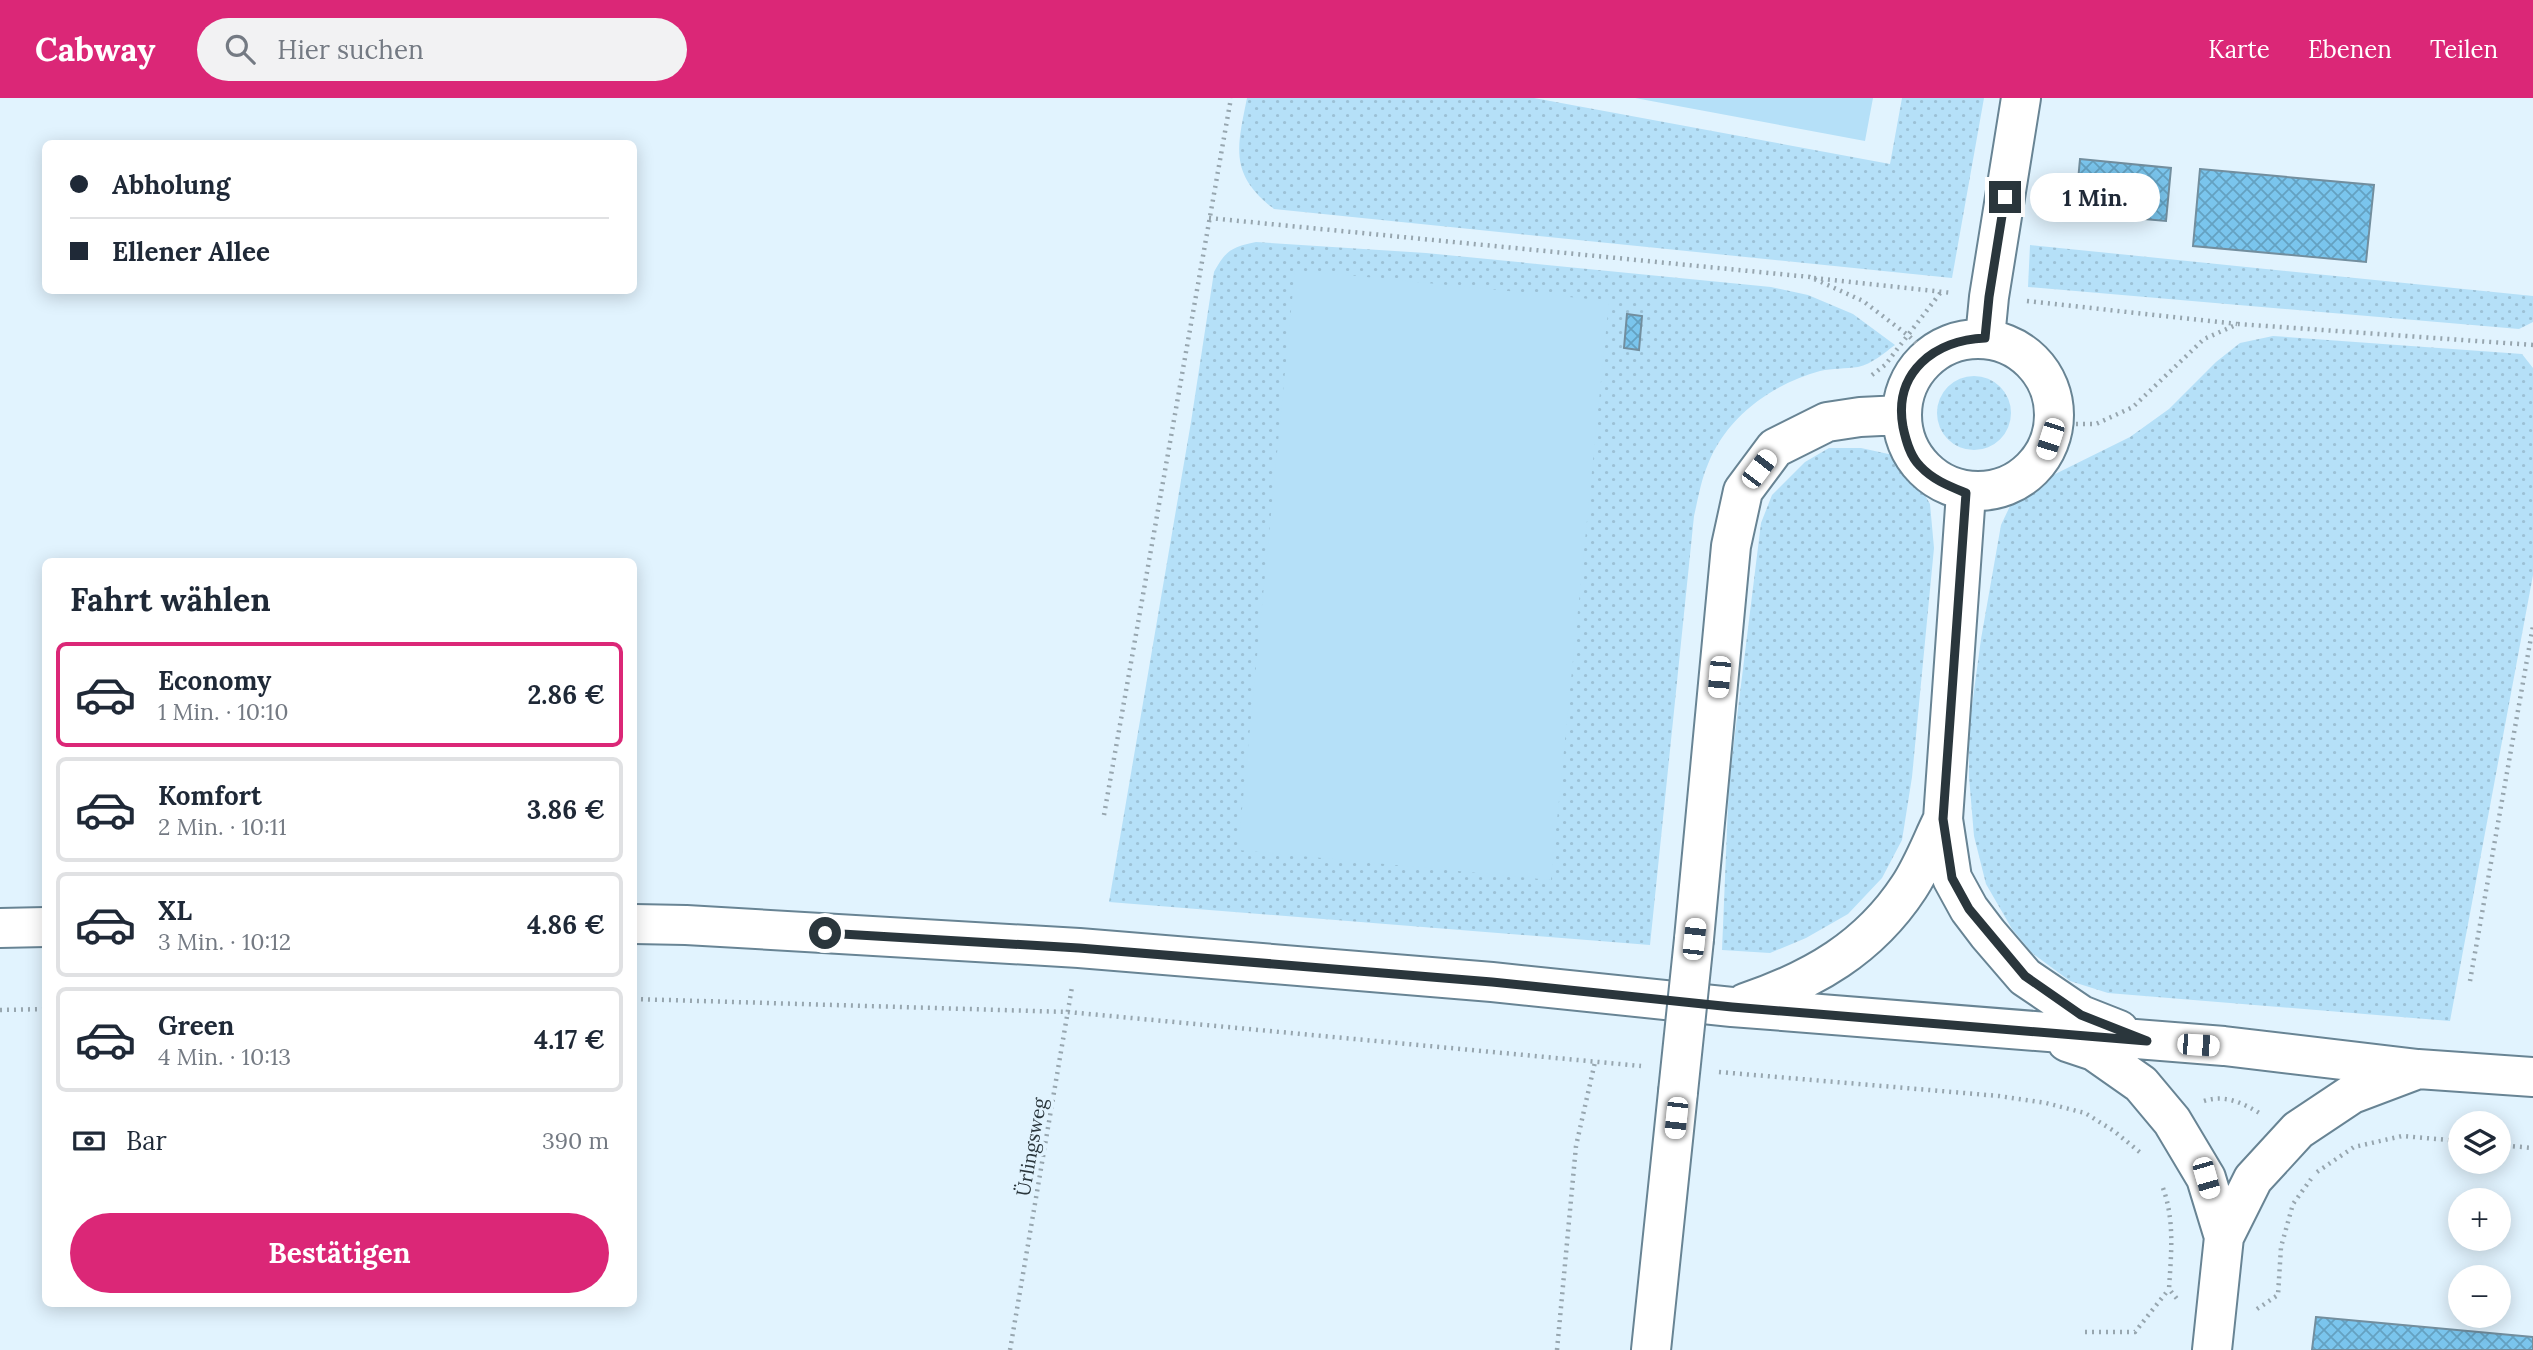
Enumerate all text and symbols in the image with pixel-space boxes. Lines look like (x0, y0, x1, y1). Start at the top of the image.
search box (197, 18, 687, 81)
text: Cabway (35, 28, 155, 70)
icon: search (221, 30, 259, 68)
text: Hier suchen (277, 33, 424, 66)
text: Karte (2208, 34, 2270, 65)
text: Ebenen (2308, 34, 2392, 65)
text: Teilen (2430, 34, 2498, 65)
text: Abholung (112, 168, 230, 201)
callout: 1 Min. (2030, 172, 2159, 222)
route end (1989, 181, 2021, 213)
text: 1 Min. (2062, 183, 2128, 212)
text: Ellener Allee (112, 235, 270, 268)
car (2034, 416, 2067, 462)
car (1738, 446, 1781, 492)
text: Fahrt wählen (70, 579, 271, 620)
car (1707, 655, 1732, 699)
icon: car (74, 663, 137, 726)
text: Economy (158, 664, 271, 697)
text: 2.86 € (527, 678, 605, 711)
text: 1 Min. · 10:10 (158, 697, 289, 726)
icon: car (74, 778, 137, 841)
text: Komfort (158, 779, 262, 812)
text: 3.86 € (527, 793, 605, 826)
text: 2 Min. · 10:11 (158, 812, 287, 841)
icon: car (74, 893, 137, 956)
text: XL (158, 894, 192, 927)
text: 4.86 € (527, 908, 605, 941)
route start (809, 917, 841, 949)
car (1682, 917, 1707, 961)
text: 3 Min. · 10:12 (158, 927, 291, 956)
icon: car (74, 1008, 137, 1071)
text: Green (158, 1009, 234, 1042)
text: 4.17 € (534, 1023, 605, 1056)
car (2177, 1033, 2220, 1057)
text: 4 Min. · 10:13 (158, 1042, 291, 1071)
street label: Ürlingsweg (1011, 1095, 1052, 1198)
car (1664, 1096, 1689, 1140)
map controls (2448, 1111, 2511, 1328)
button: layers (2448, 1111, 2511, 1174)
icon: cash (70, 1122, 108, 1160)
text: Bar (126, 1124, 167, 1157)
text: 390 m (542, 1126, 609, 1155)
car (2191, 1155, 2222, 1201)
button: + (2448, 1188, 2511, 1251)
button: Bestätigen (70, 1213, 609, 1293)
button: − (2448, 1265, 2511, 1328)

